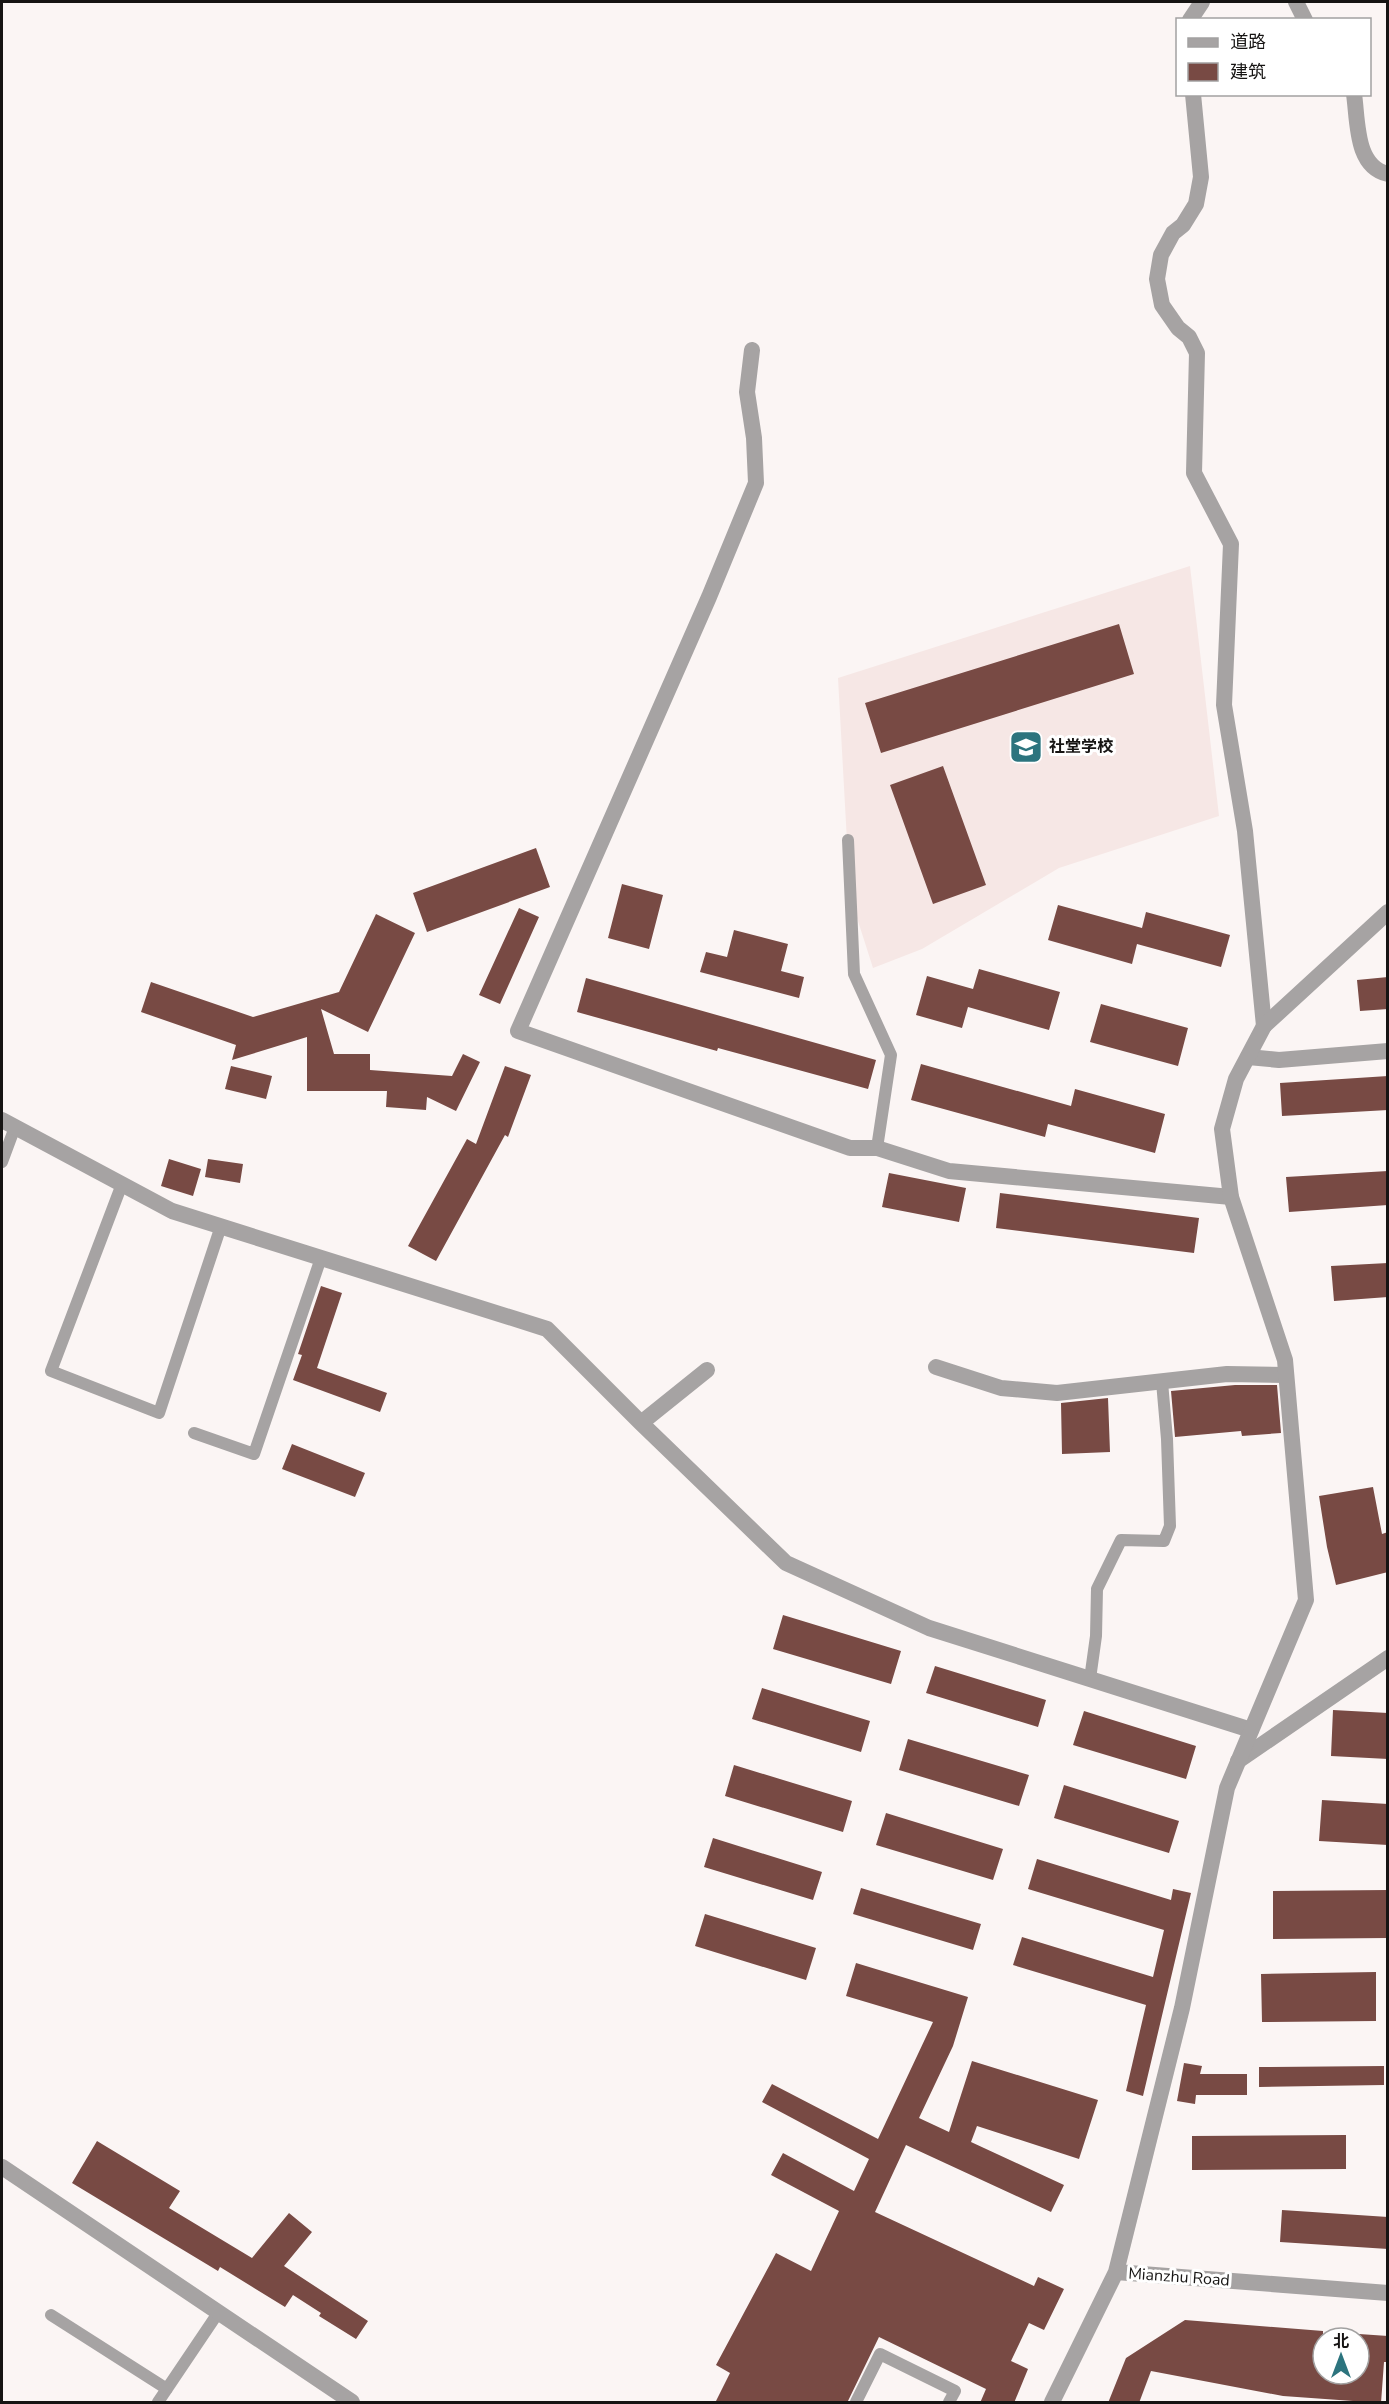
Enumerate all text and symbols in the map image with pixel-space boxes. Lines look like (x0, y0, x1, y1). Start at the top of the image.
legend (1176, 18, 1371, 96)
text: 道路 (1230, 30, 1266, 54)
text: 建筑 (1230, 60, 1266, 84)
school or university icon: 社堂学校 (1008, 729, 1044, 765)
place label: 社堂学校 (1049, 736, 1114, 758)
street label: Mianzhu Road (1127, 2262, 1231, 2292)
north arrow (1311, 2326, 1371, 2386)
text: 北 (1333, 2331, 1349, 2353)

